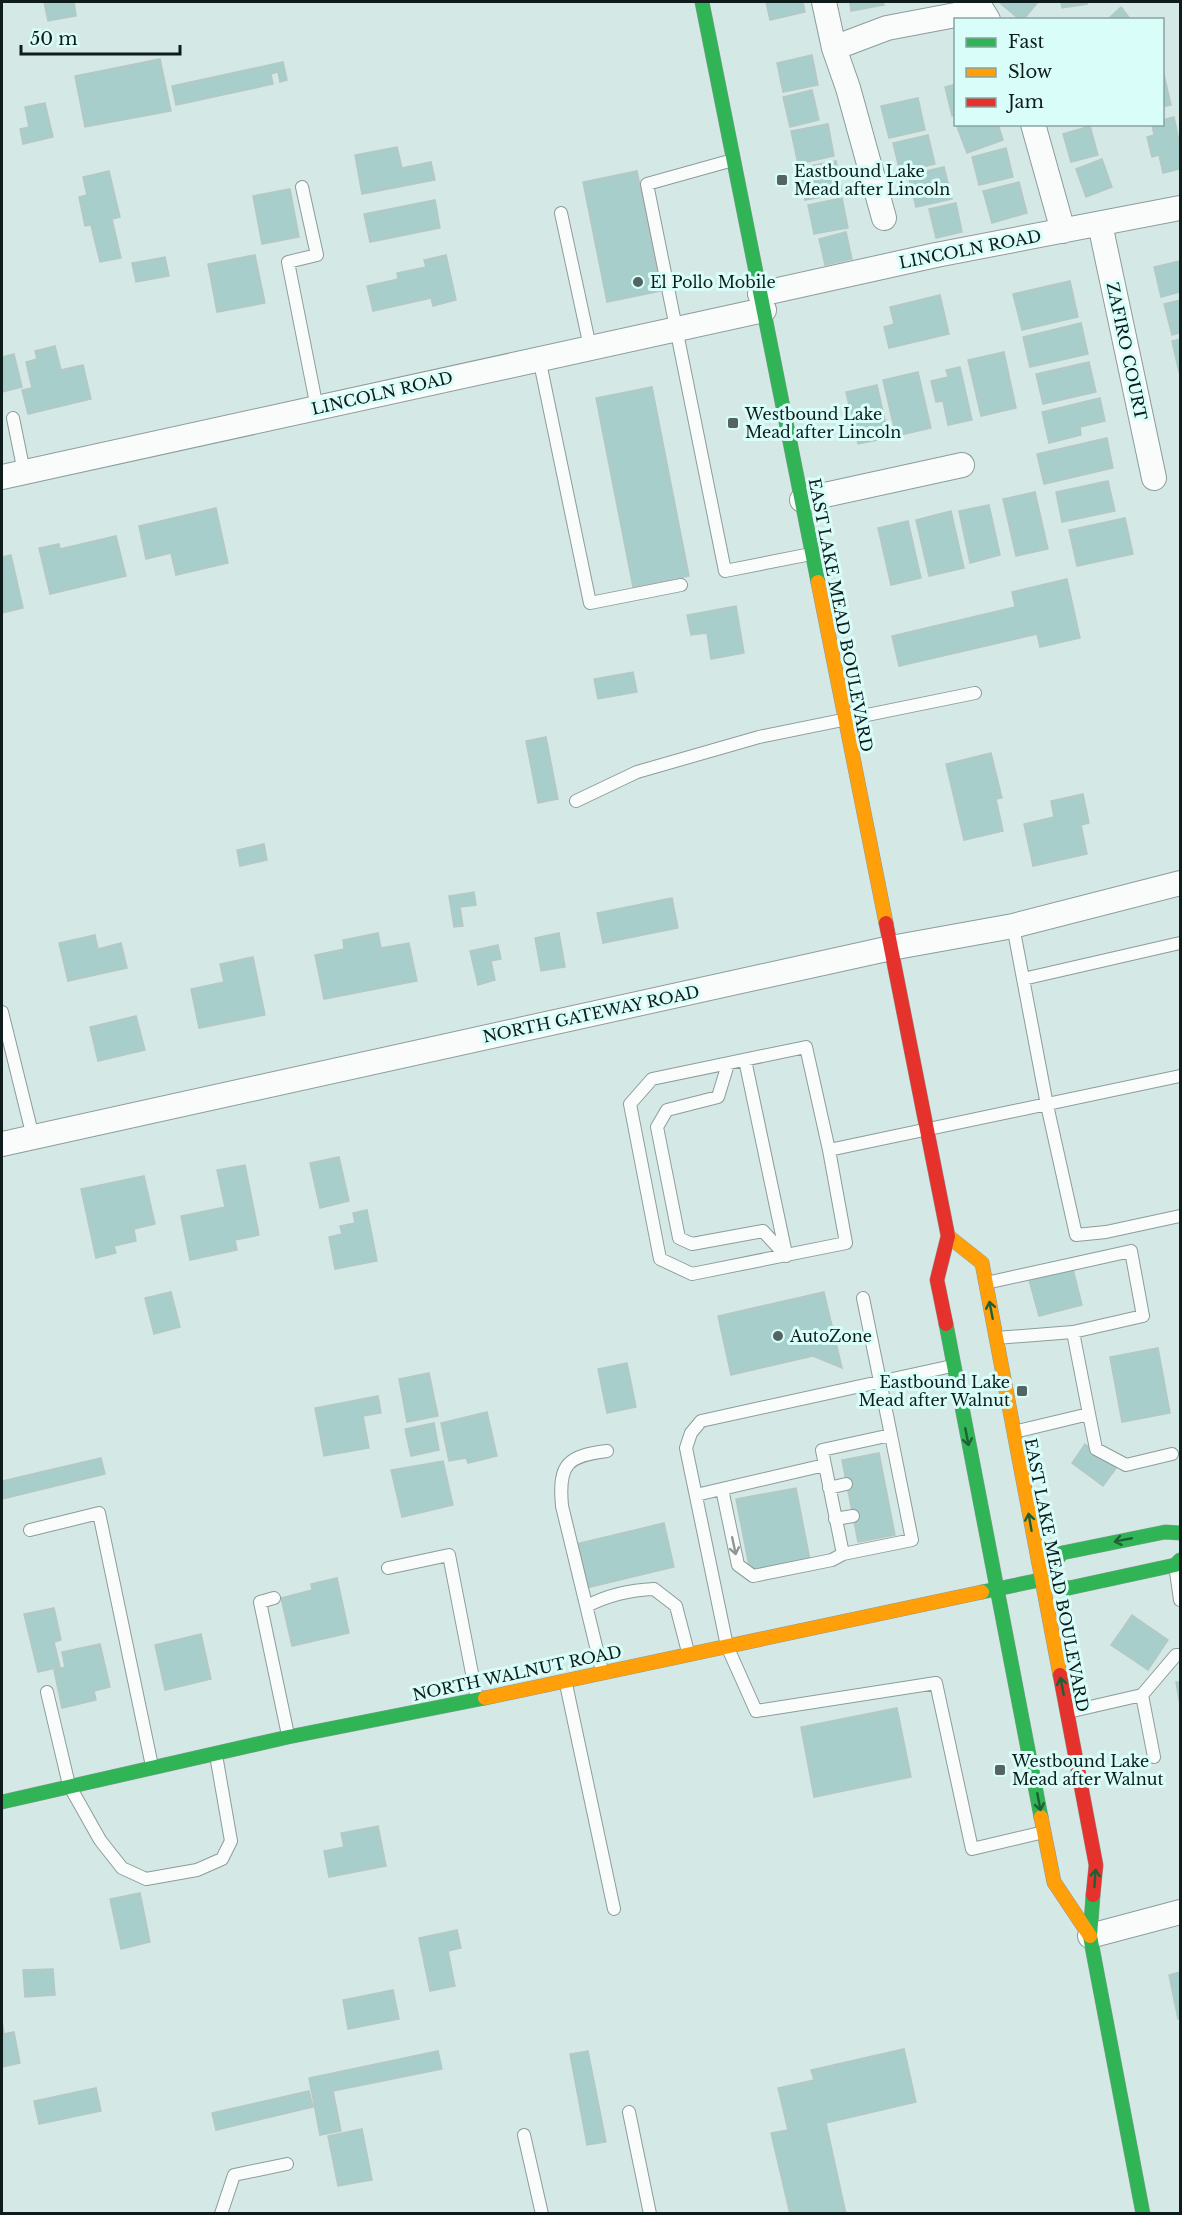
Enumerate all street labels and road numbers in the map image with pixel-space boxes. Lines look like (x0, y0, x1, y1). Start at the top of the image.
street label: LINCOLN ROAD (897, 225, 1043, 273)
street label: ZAFIRO COURT (1103, 280, 1151, 422)
street label: LINCOLN ROAD (309, 367, 455, 419)
street label: EAST LAKE MEAD BOULEVARD (805, 476, 877, 754)
street label: NORTH GATEWAY ROAD (481, 981, 701, 1047)
street label: EAST LAKE MEAD BOULEVARD (1021, 1436, 1093, 1714)
street label: NORTH WALNUT ROAD (411, 1641, 623, 1705)

